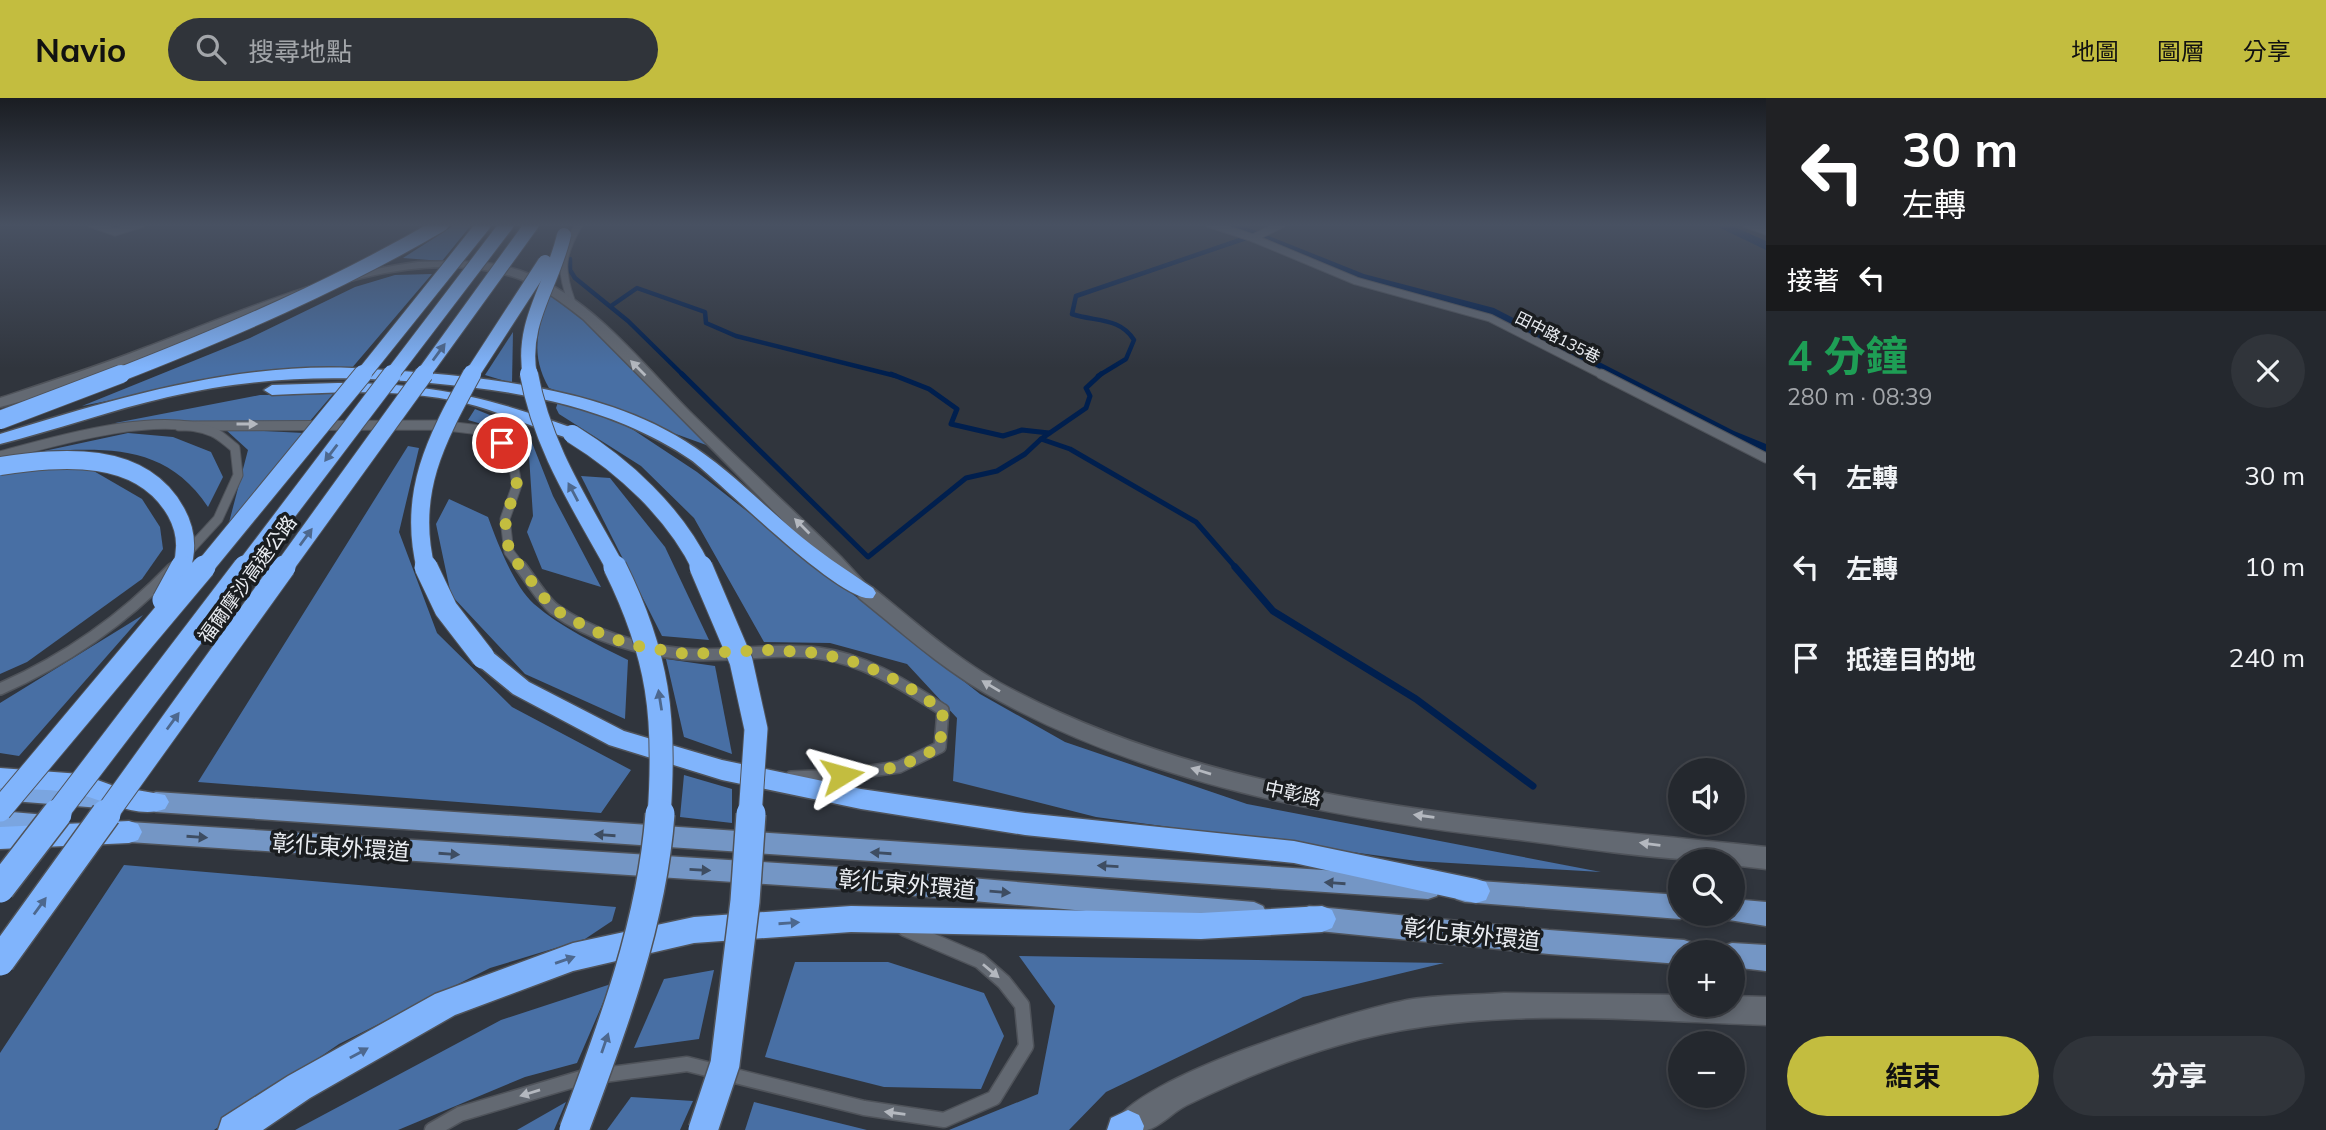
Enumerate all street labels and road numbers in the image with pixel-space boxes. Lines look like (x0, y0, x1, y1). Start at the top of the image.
street label: 田中路135巷 (1512, 307, 1604, 367)
street label: 福爾摩沙高速公路 (193, 510, 301, 648)
street label: 中彰路 (1263, 775, 1323, 811)
street label: 彰化東外環道 (271, 828, 411, 866)
street label: 彰化東外環道 (837, 864, 977, 904)
street label: 彰化東外環道 (1402, 912, 1542, 956)

